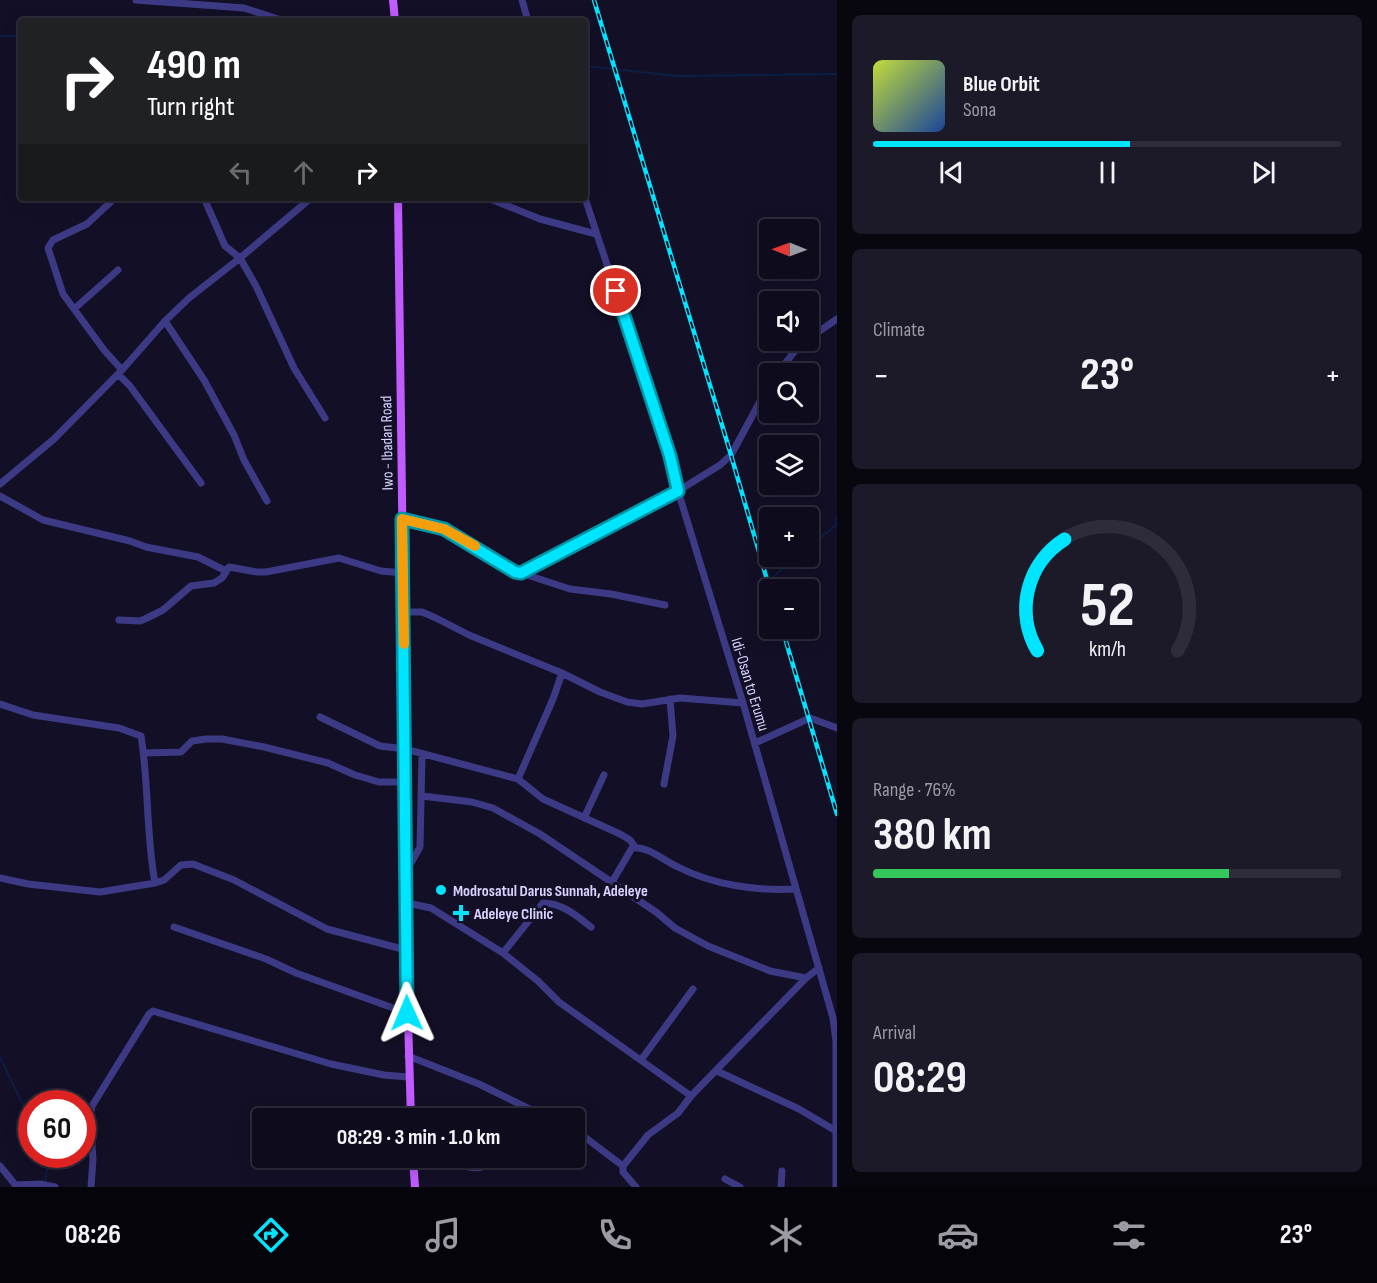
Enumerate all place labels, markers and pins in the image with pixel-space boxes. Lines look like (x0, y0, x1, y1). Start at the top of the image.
pin (590, 265, 641, 316)
place label: Modrosatul Darus Sunnah, Adeleye (453, 882, 648, 901)
marker: Modrosatul Darus Sunnah, Adeleye (434, 883, 448, 897)
marker: Adeleye Clinic (452, 904, 470, 922)
place label: Adeleye Clinic (473, 905, 553, 924)

